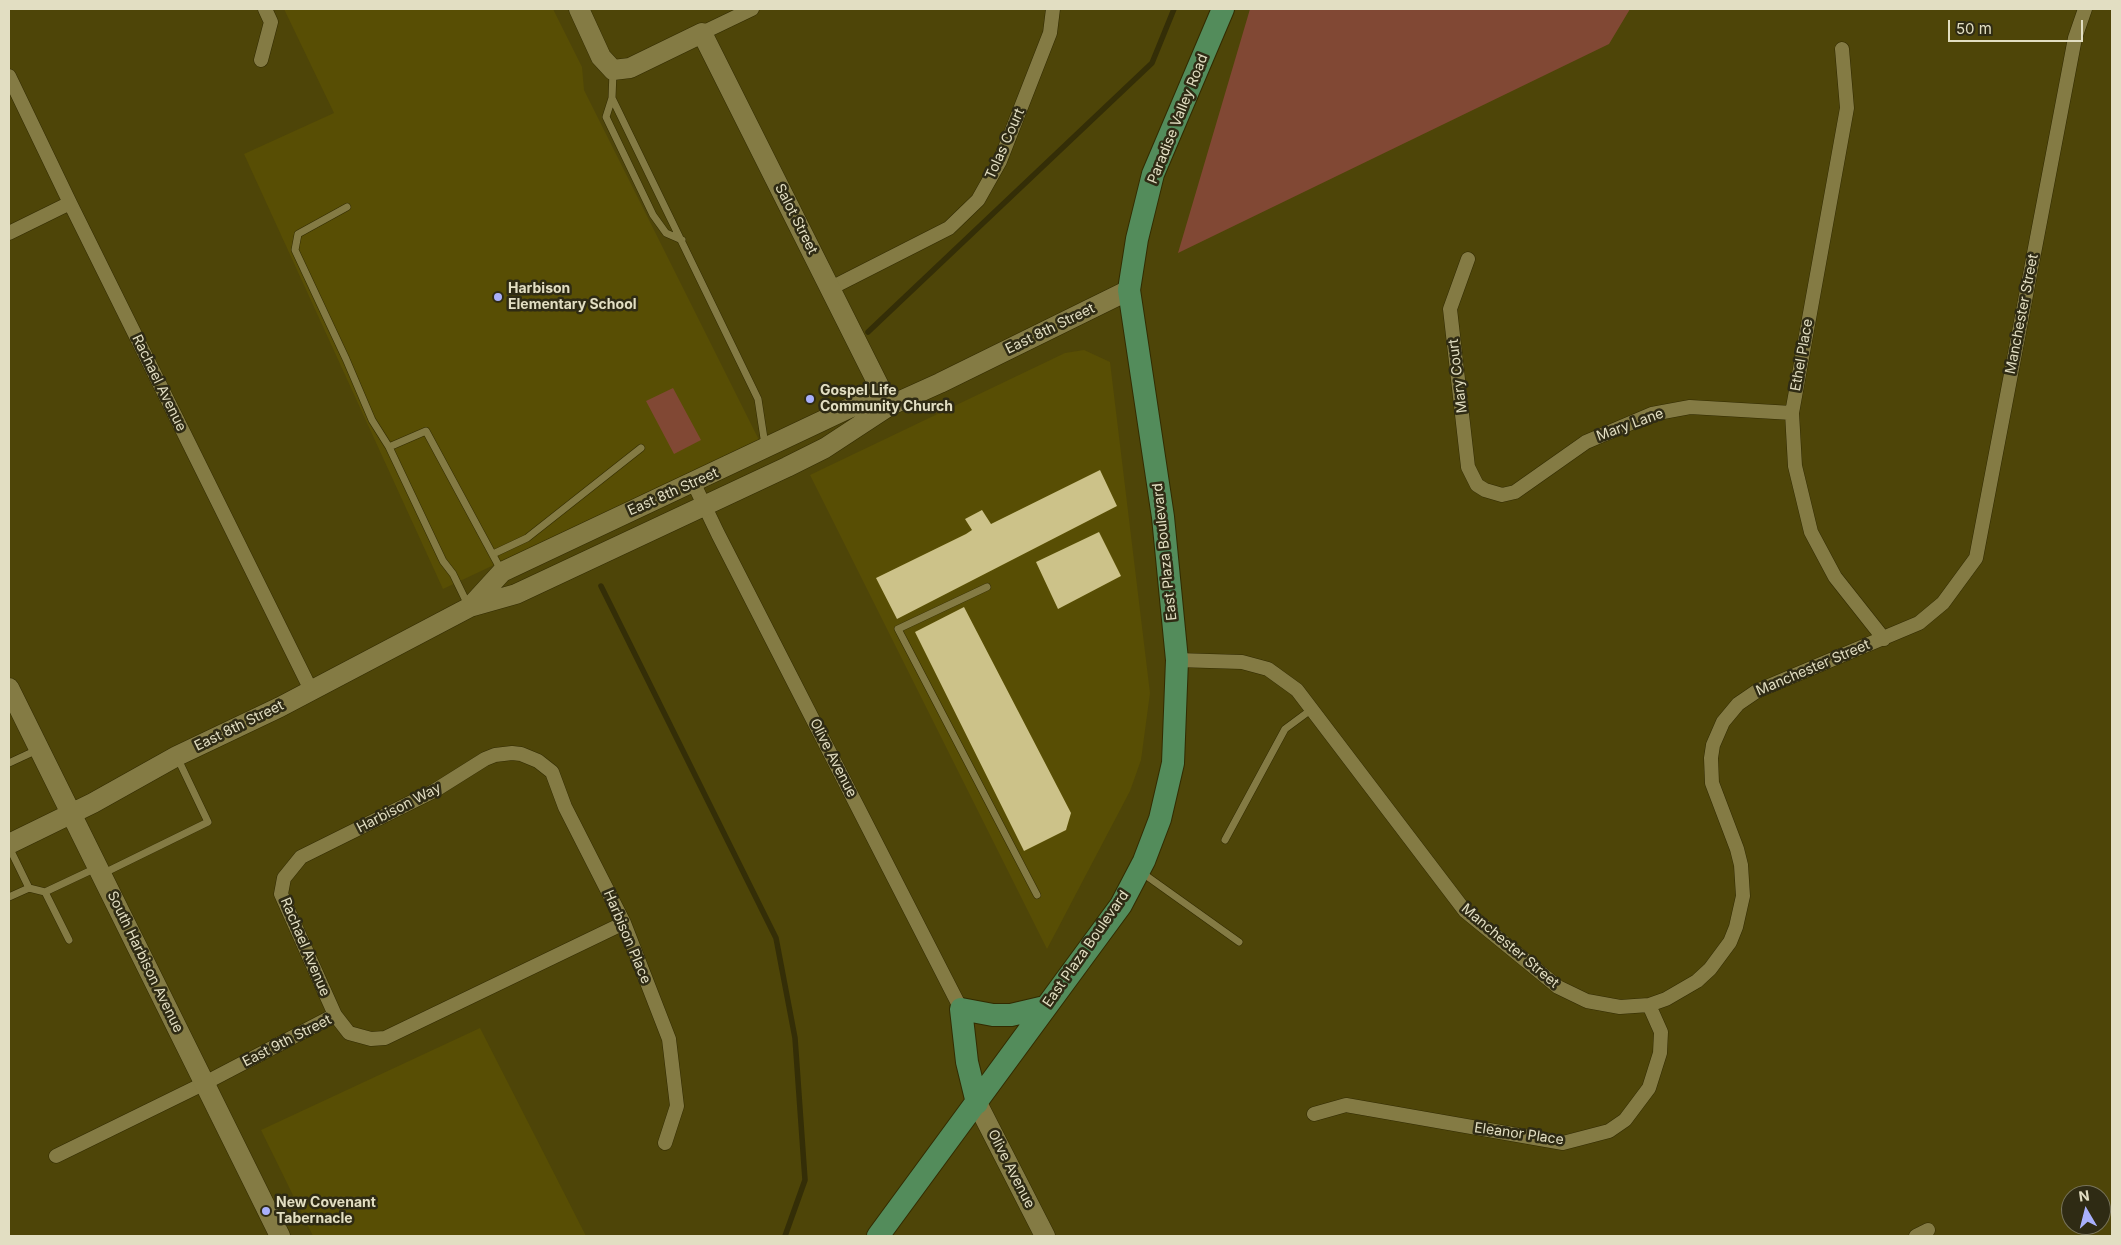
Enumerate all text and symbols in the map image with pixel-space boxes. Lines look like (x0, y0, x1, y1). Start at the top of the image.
scale bar (1951, 10, 2086, 42)
text: 50 m (1956, 19, 1992, 38)
street label: Paradise Valley Road (1144, 52, 1212, 186)
street label: Tolas Court (982, 106, 1028, 182)
street label: Salot Street (771, 181, 821, 257)
street label: Manchester Street (2002, 253, 2042, 375)
place label: Harbison Elementary School (508, 281, 637, 314)
marker: Harbison Elementary School (492, 291, 504, 303)
street label: East 8th Street (1003, 300, 1097, 358)
street label: Ethel Place (1787, 318, 1817, 392)
street label: Rachael Avenue (128, 332, 190, 434)
street label: Mary Court (1445, 338, 1471, 414)
place label: Gospel Life Community Church (820, 383, 953, 416)
marker: Gospel Life Community Church (804, 393, 816, 405)
street label: Mary Lane (1594, 405, 1666, 445)
street label: East 8th Street (625, 465, 721, 519)
street label: East Plaza Boulevard (1149, 482, 1181, 622)
street label: Manchester Street (1754, 636, 1872, 700)
street label: East 8th Street (192, 697, 286, 755)
street label: Olive Avenue (806, 716, 860, 800)
street label: Harbison Way (354, 780, 444, 836)
street label: Harbison Place (600, 888, 654, 986)
street label: East Plaza Boulevard (1039, 888, 1133, 1010)
street label: South Harbison Avenue (103, 889, 187, 1035)
street label: Rachael Avenue (277, 895, 333, 999)
street label: Manchester Street (1458, 900, 1562, 992)
street label: East 9th Street (240, 1011, 334, 1071)
street label: Eleanor Place (1473, 1119, 1565, 1149)
street label: Olive Avenue (984, 1127, 1038, 1211)
north arrow (2061, 1185, 2111, 1235)
text: N (2078, 1186, 2090, 1205)
place label: New Covenant Tabernacle (276, 1195, 376, 1228)
marker: New Covenant Tabernacle (260, 1205, 272, 1217)

